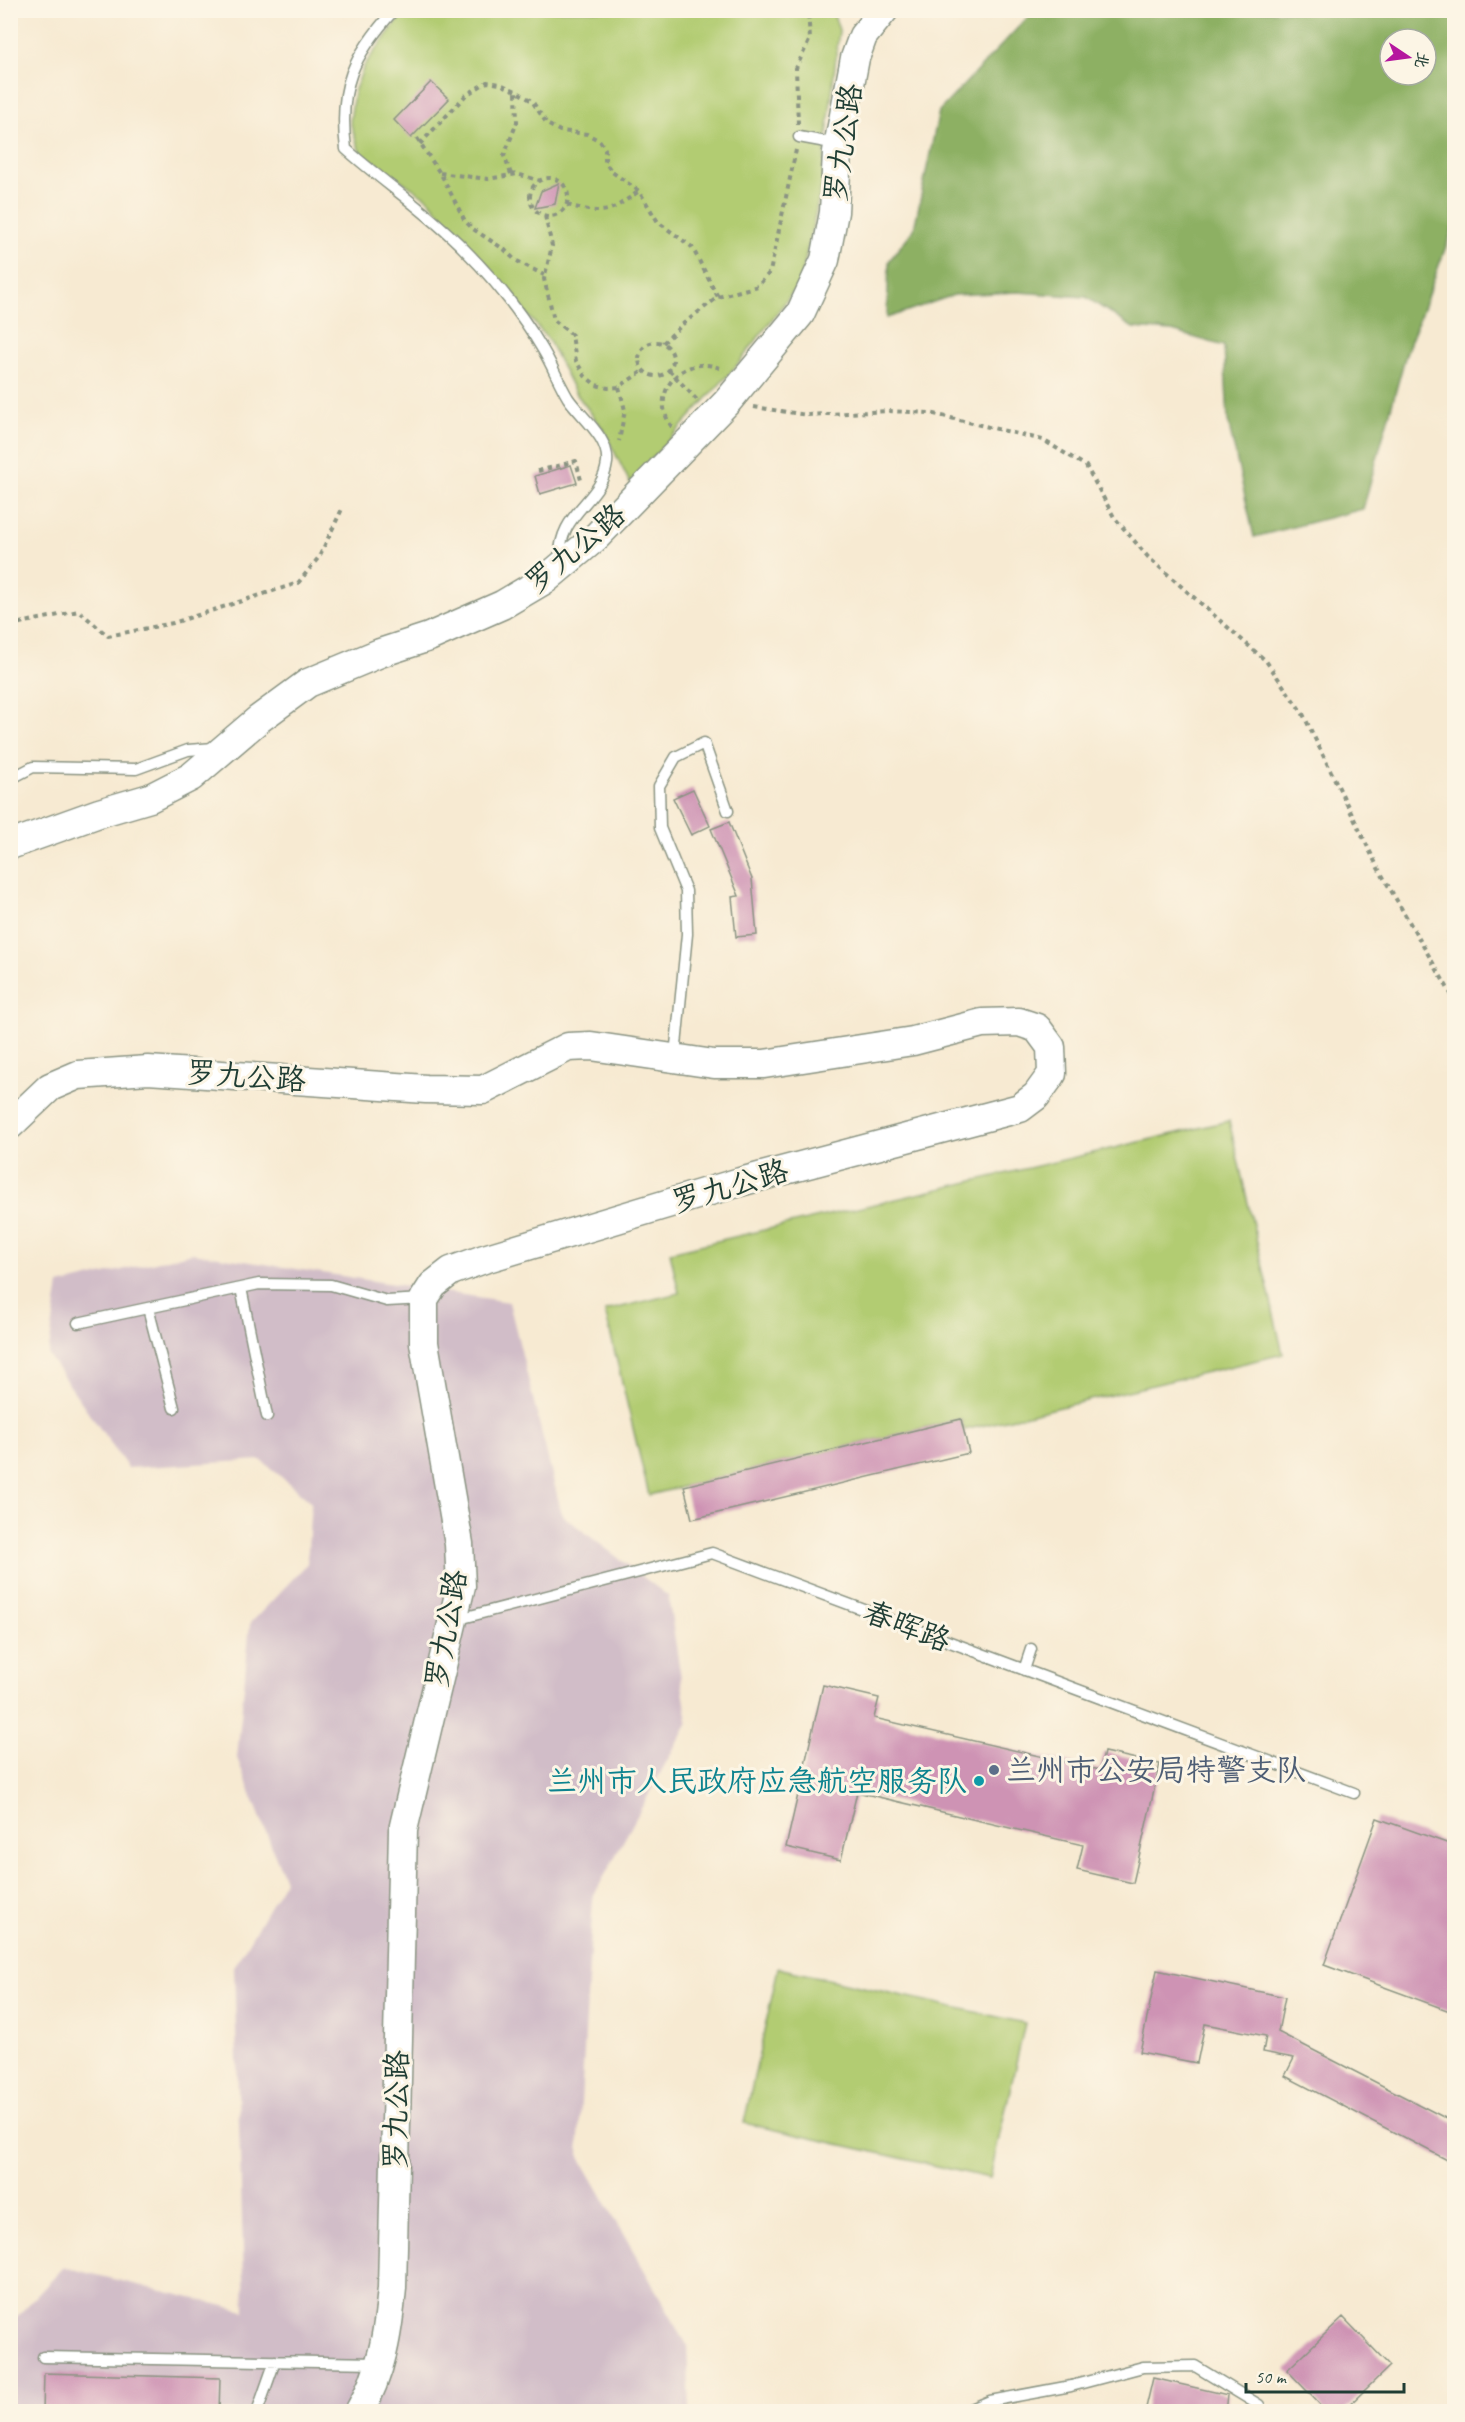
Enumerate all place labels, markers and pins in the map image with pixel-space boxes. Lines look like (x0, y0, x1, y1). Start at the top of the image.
place label: 兰州市公安局特警支队 (1006, 1751, 1306, 1789)
place label: 兰州市人民政府应急航空服务队 (547, 1762, 967, 1800)
marker: 兰州市公安局特警支队 (987, 1763, 1001, 1777)
marker: 兰州市人民政府应急航空服务队 (972, 1774, 986, 1788)

